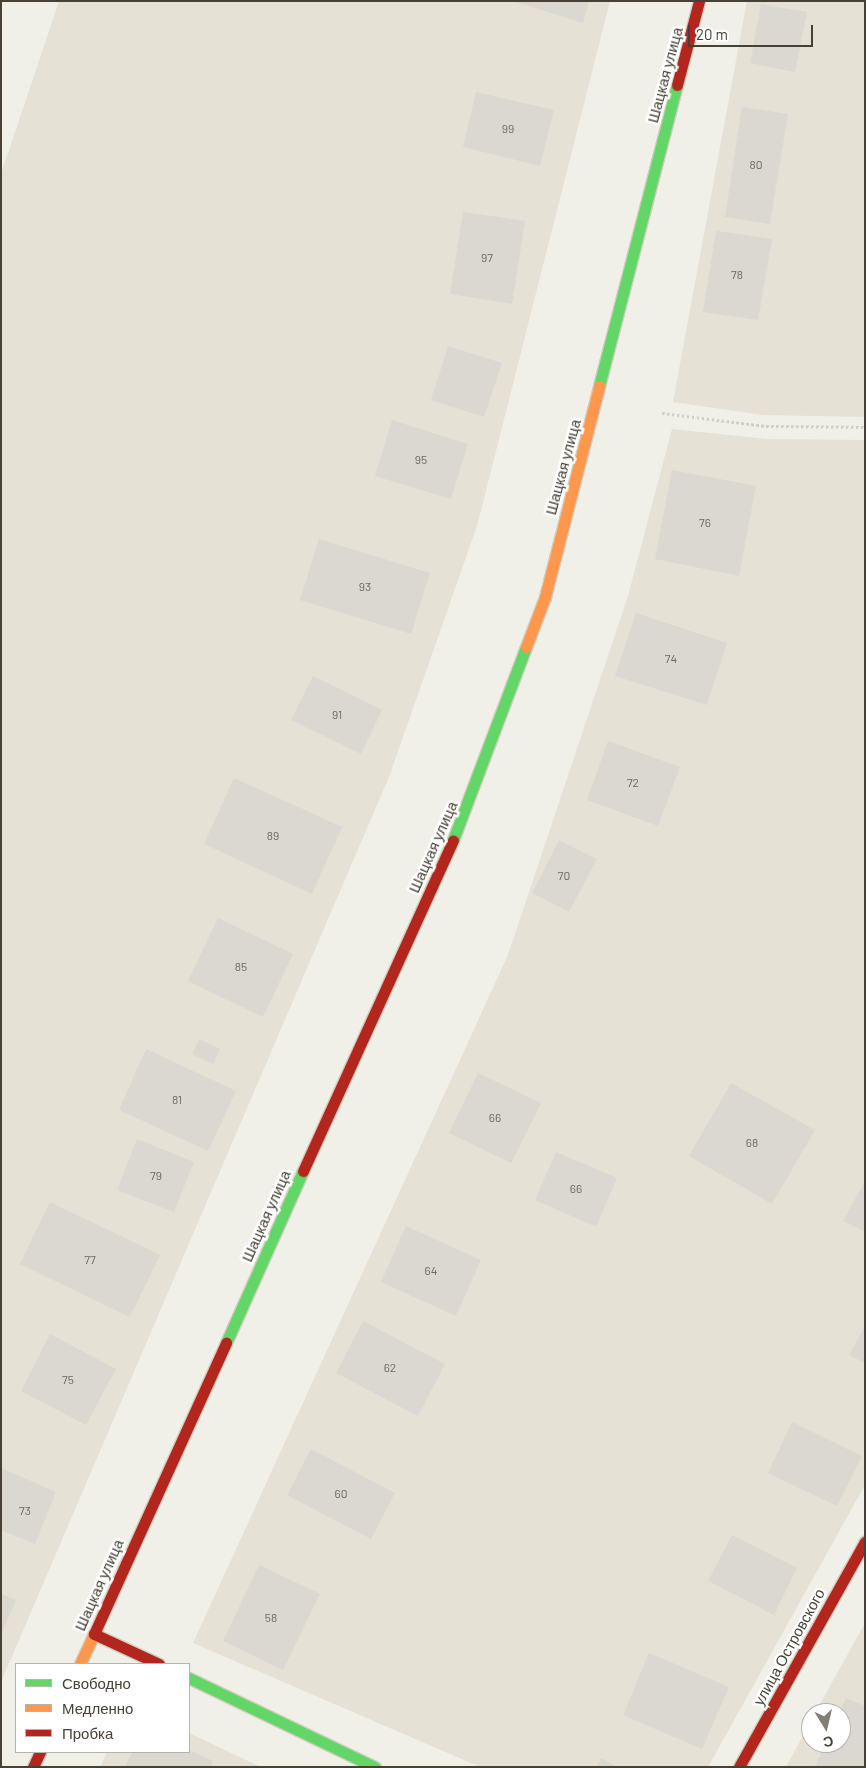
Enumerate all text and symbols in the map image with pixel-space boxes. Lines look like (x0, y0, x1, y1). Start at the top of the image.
scale bar (691, 15, 816, 47)
street label: Шацкая улица (644, 25, 686, 125)
text: 20 m (696, 25, 728, 43)
house number: 99 (502, 122, 514, 136)
house number: 80 (749, 158, 763, 172)
house number: 97 (481, 251, 493, 265)
house number: 78 (731, 268, 743, 282)
street label: Шацкая улица (542, 417, 584, 517)
house number: 95 (415, 453, 427, 467)
house number: 76 (699, 516, 711, 530)
house number: 93 (359, 580, 371, 594)
house number: 74 (665, 652, 677, 666)
house number: 91 (332, 708, 342, 722)
house number: 72 (627, 776, 639, 790)
street label: Шацкая улица (405, 798, 461, 896)
house number: 89 (267, 829, 279, 843)
house number: 70 (558, 869, 570, 883)
house number: 85 (235, 960, 247, 974)
house number: 81 (172, 1093, 182, 1107)
house number: 66 (489, 1111, 501, 1125)
house number: 68 (746, 1136, 758, 1150)
street label: Шацкая улица (238, 1167, 294, 1265)
house number: 79 (150, 1169, 162, 1183)
house number: 66 (570, 1182, 582, 1196)
house number: 77 (84, 1253, 96, 1267)
house number: 64 (425, 1264, 437, 1278)
house number: 62 (384, 1361, 396, 1375)
house number: 75 (62, 1373, 74, 1387)
house number: 60 (335, 1487, 347, 1501)
house number: 73 (19, 1504, 31, 1518)
street label: Шацкая улица (71, 1536, 127, 1634)
street label: улица Островского (749, 1585, 829, 1709)
house number: 58 (265, 1611, 277, 1625)
legend (15, 1663, 190, 1753)
text: Свободно (62, 1674, 131, 1692)
text: Медленно (62, 1699, 133, 1717)
north arrow (801, 1703, 851, 1753)
text: Пробка (62, 1724, 113, 1742)
text: С (822, 1733, 835, 1752)

